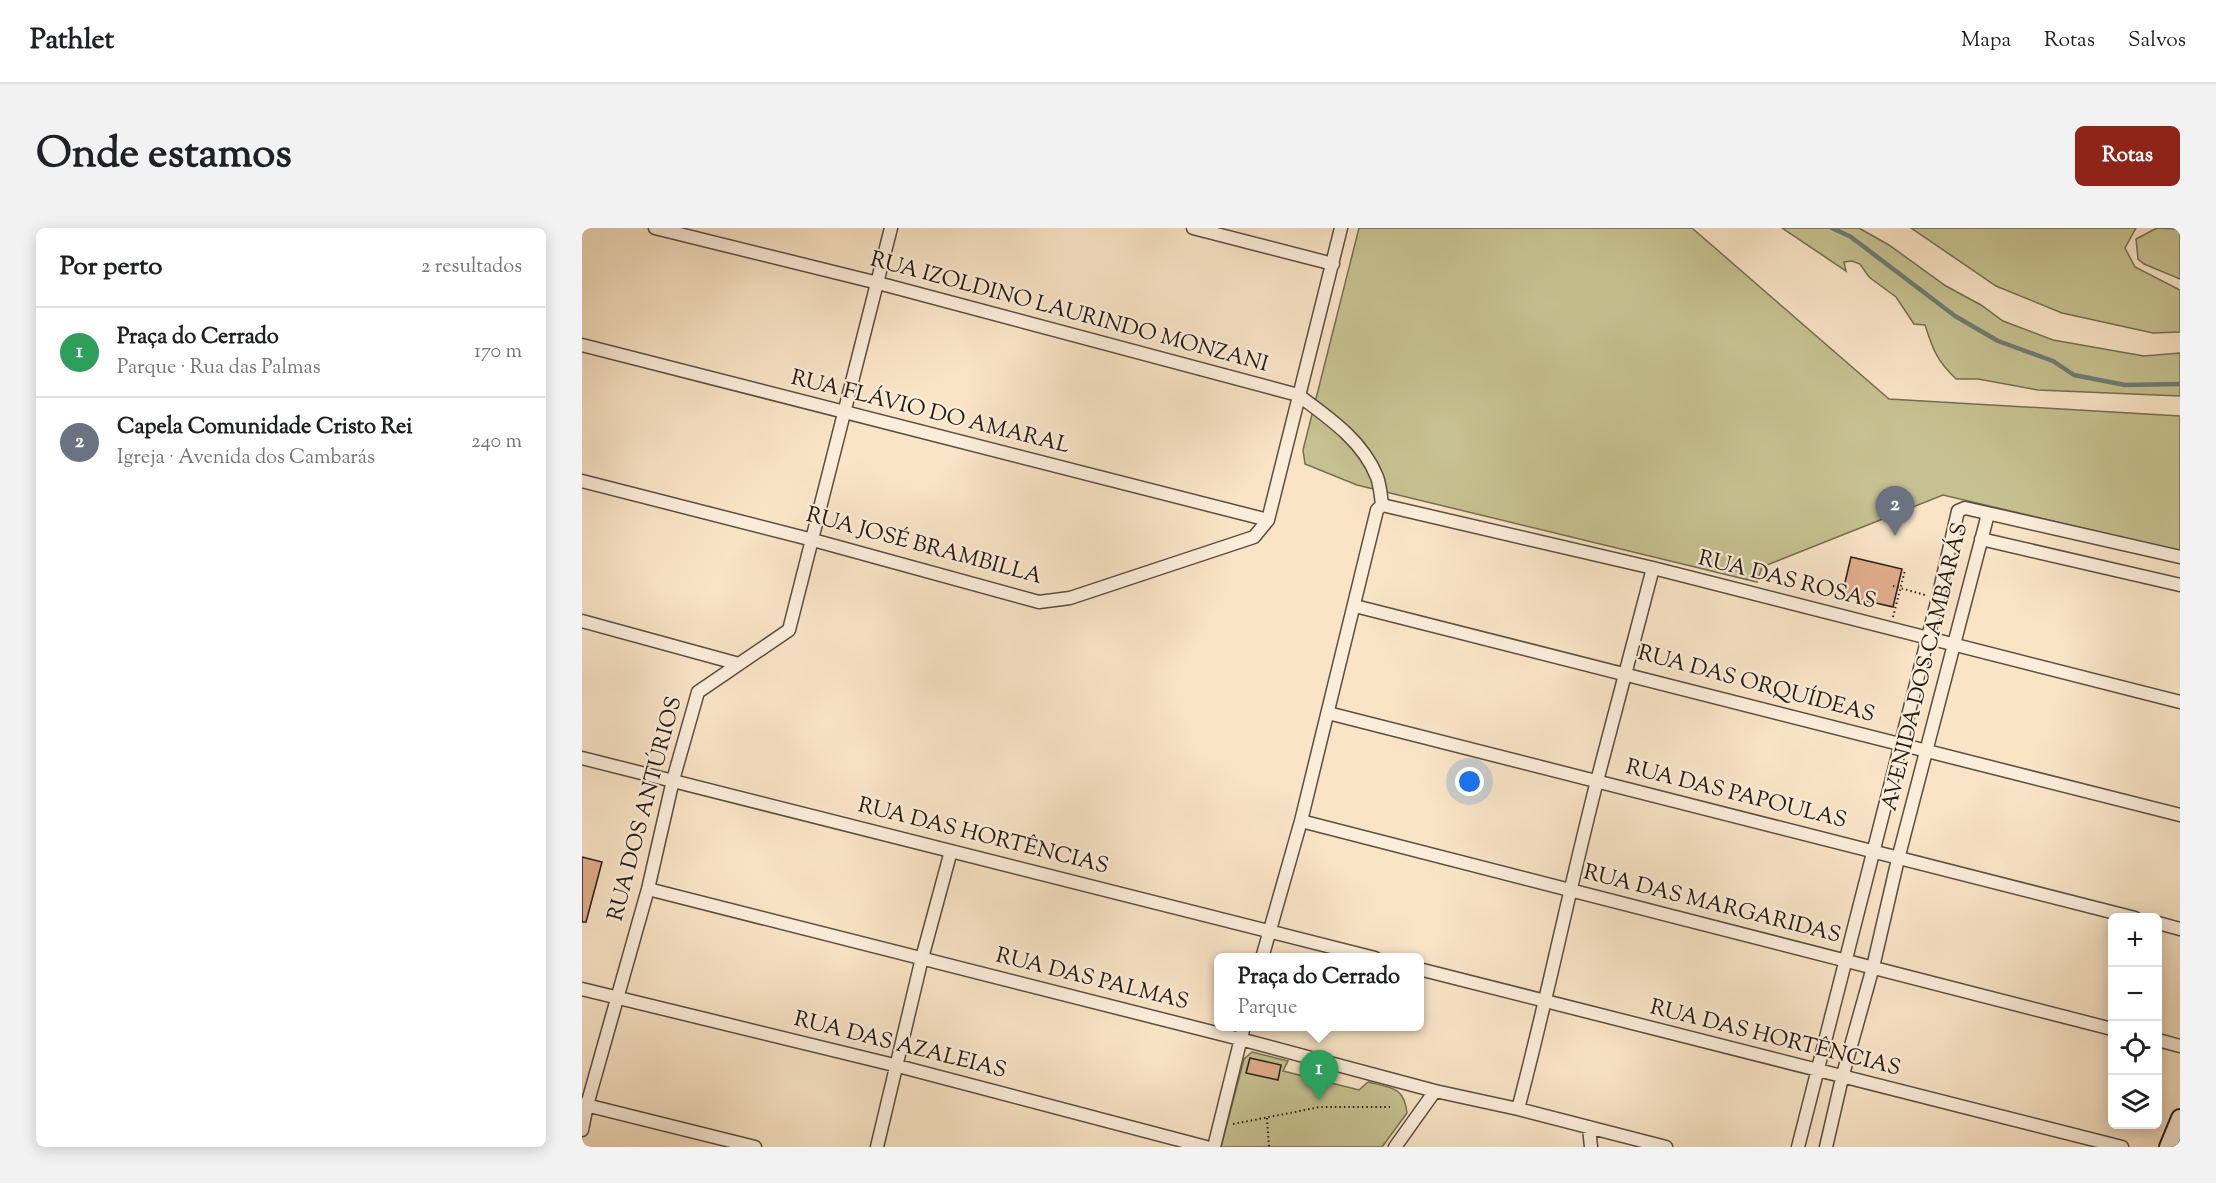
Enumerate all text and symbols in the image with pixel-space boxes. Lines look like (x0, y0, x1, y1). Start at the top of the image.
text: Pathlet (30, 21, 114, 61)
text: Mapa (1961, 26, 2011, 56)
text: Rotas (2044, 26, 2095, 56)
text: Salvos (2128, 26, 2186, 56)
text: Onde estamos (36, 126, 292, 186)
button: Rotas (2075, 126, 2180, 186)
street label: RUA IZOLDINO LAURINDO MONZANI (866, 244, 1272, 382)
text: Por perto (60, 249, 162, 286)
text: 2 resultados (421, 253, 522, 282)
text: Praça do Cerrado (117, 322, 279, 354)
text: 1 (76, 338, 83, 367)
text: 170 m (474, 338, 522, 367)
text: Parque · Rua das Palmas (117, 354, 321, 383)
street label: RUA FLÁVIO DO AMARAL (787, 362, 1073, 463)
text: Capela Comunidade Cristo Rei (117, 412, 412, 444)
text: 2 (75, 428, 84, 457)
text: 240 m (471, 428, 522, 457)
text: Igreja · Avenida dos Cambarás (117, 444, 375, 473)
pin: 2 (1876, 486, 1914, 536)
street label: RUA JOSÉ BRAMBILLA (802, 499, 1046, 594)
street label: AVENIDA DOS CAMBARÁS (1874, 519, 1977, 814)
street label: RUA DAS ROSAS (1695, 543, 1879, 619)
street label: RUA DAS ORQUÍDEAS (1634, 637, 1878, 732)
street label: RUA DOS ANTÚRIOS (600, 693, 691, 925)
street label: RUA DAS PAPOULAS (1622, 752, 1850, 838)
your location (1455, 767, 1484, 796)
street label: RUA DAS HORTÊNCIAS (854, 790, 1112, 884)
street label: RUA DAS MARGARIDAS (1580, 857, 1844, 953)
map controls (2108, 913, 2162, 1129)
button: + (2108, 913, 2162, 967)
street label: RUA DAS PALMAS (992, 941, 1192, 1019)
popup (1214, 953, 1424, 1031)
text: Praça do Cerrado (1238, 962, 1400, 994)
button: − (2108, 967, 2162, 1021)
street label: RUA DAS HORTÊNCIAS (1646, 992, 1904, 1086)
text: Parque (1238, 994, 1297, 1023)
street label: RUA DAS AZALEIAS (790, 1004, 1010, 1088)
button: locate (2108, 1021, 2162, 1075)
pin: 1 (1300, 1050, 1338, 1100)
button: layers (2108, 1075, 2162, 1129)

